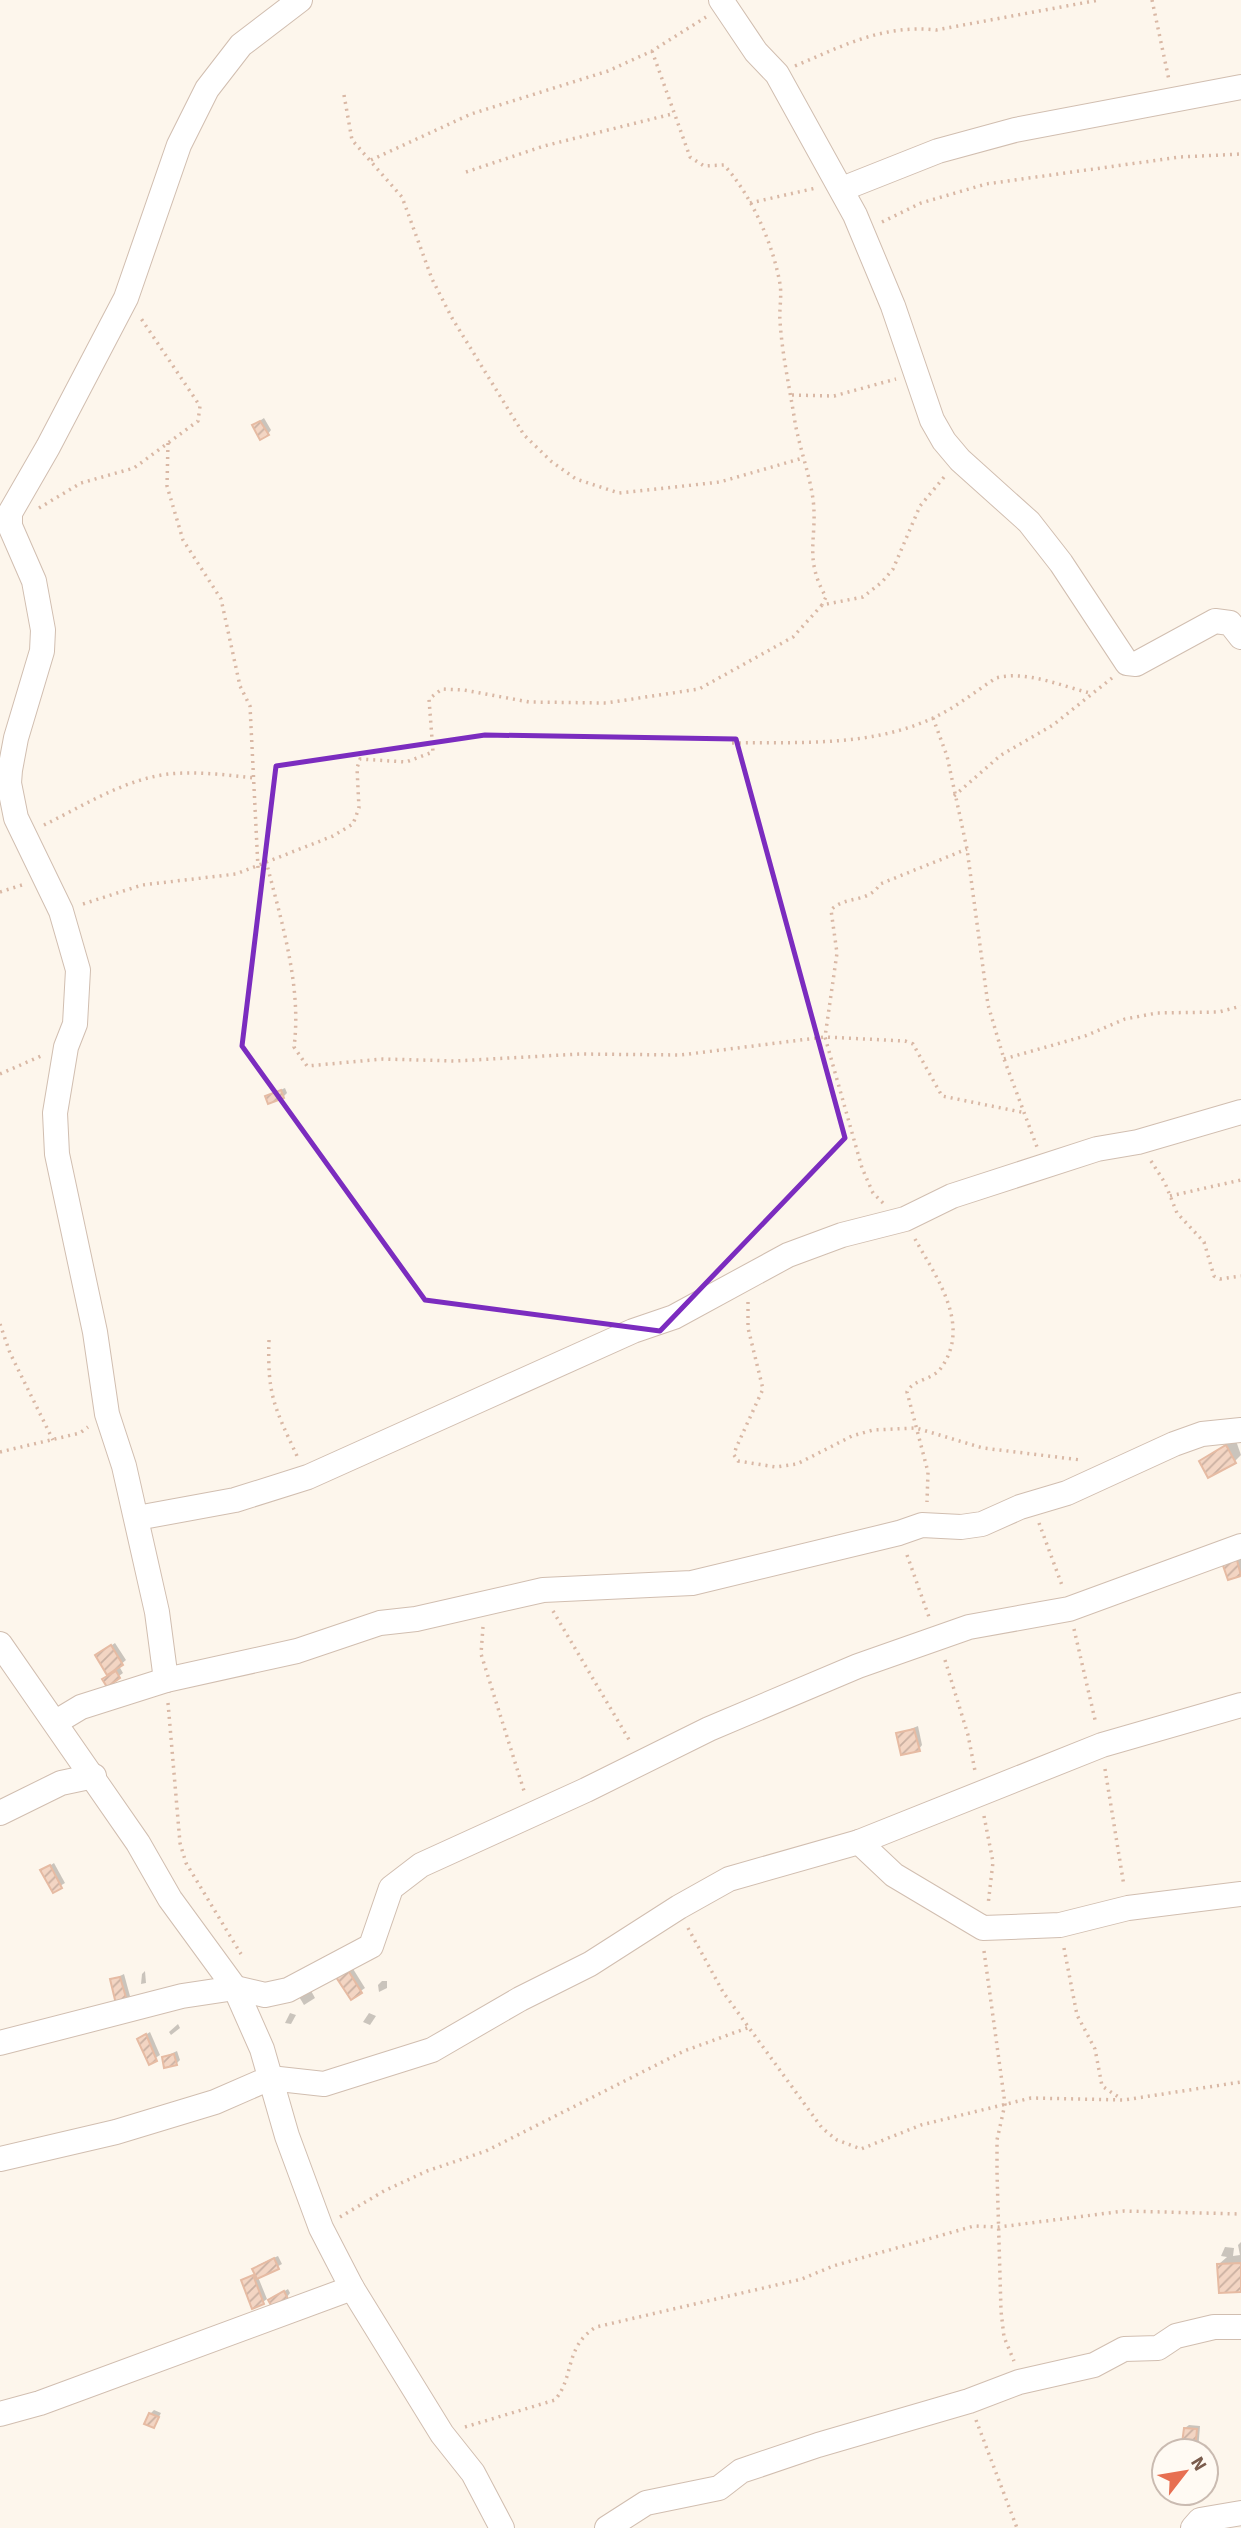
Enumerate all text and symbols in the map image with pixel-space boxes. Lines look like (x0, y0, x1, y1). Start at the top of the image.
north arrow (1150, 2437, 1220, 2507)
text: N (1183, 2452, 1213, 2476)

